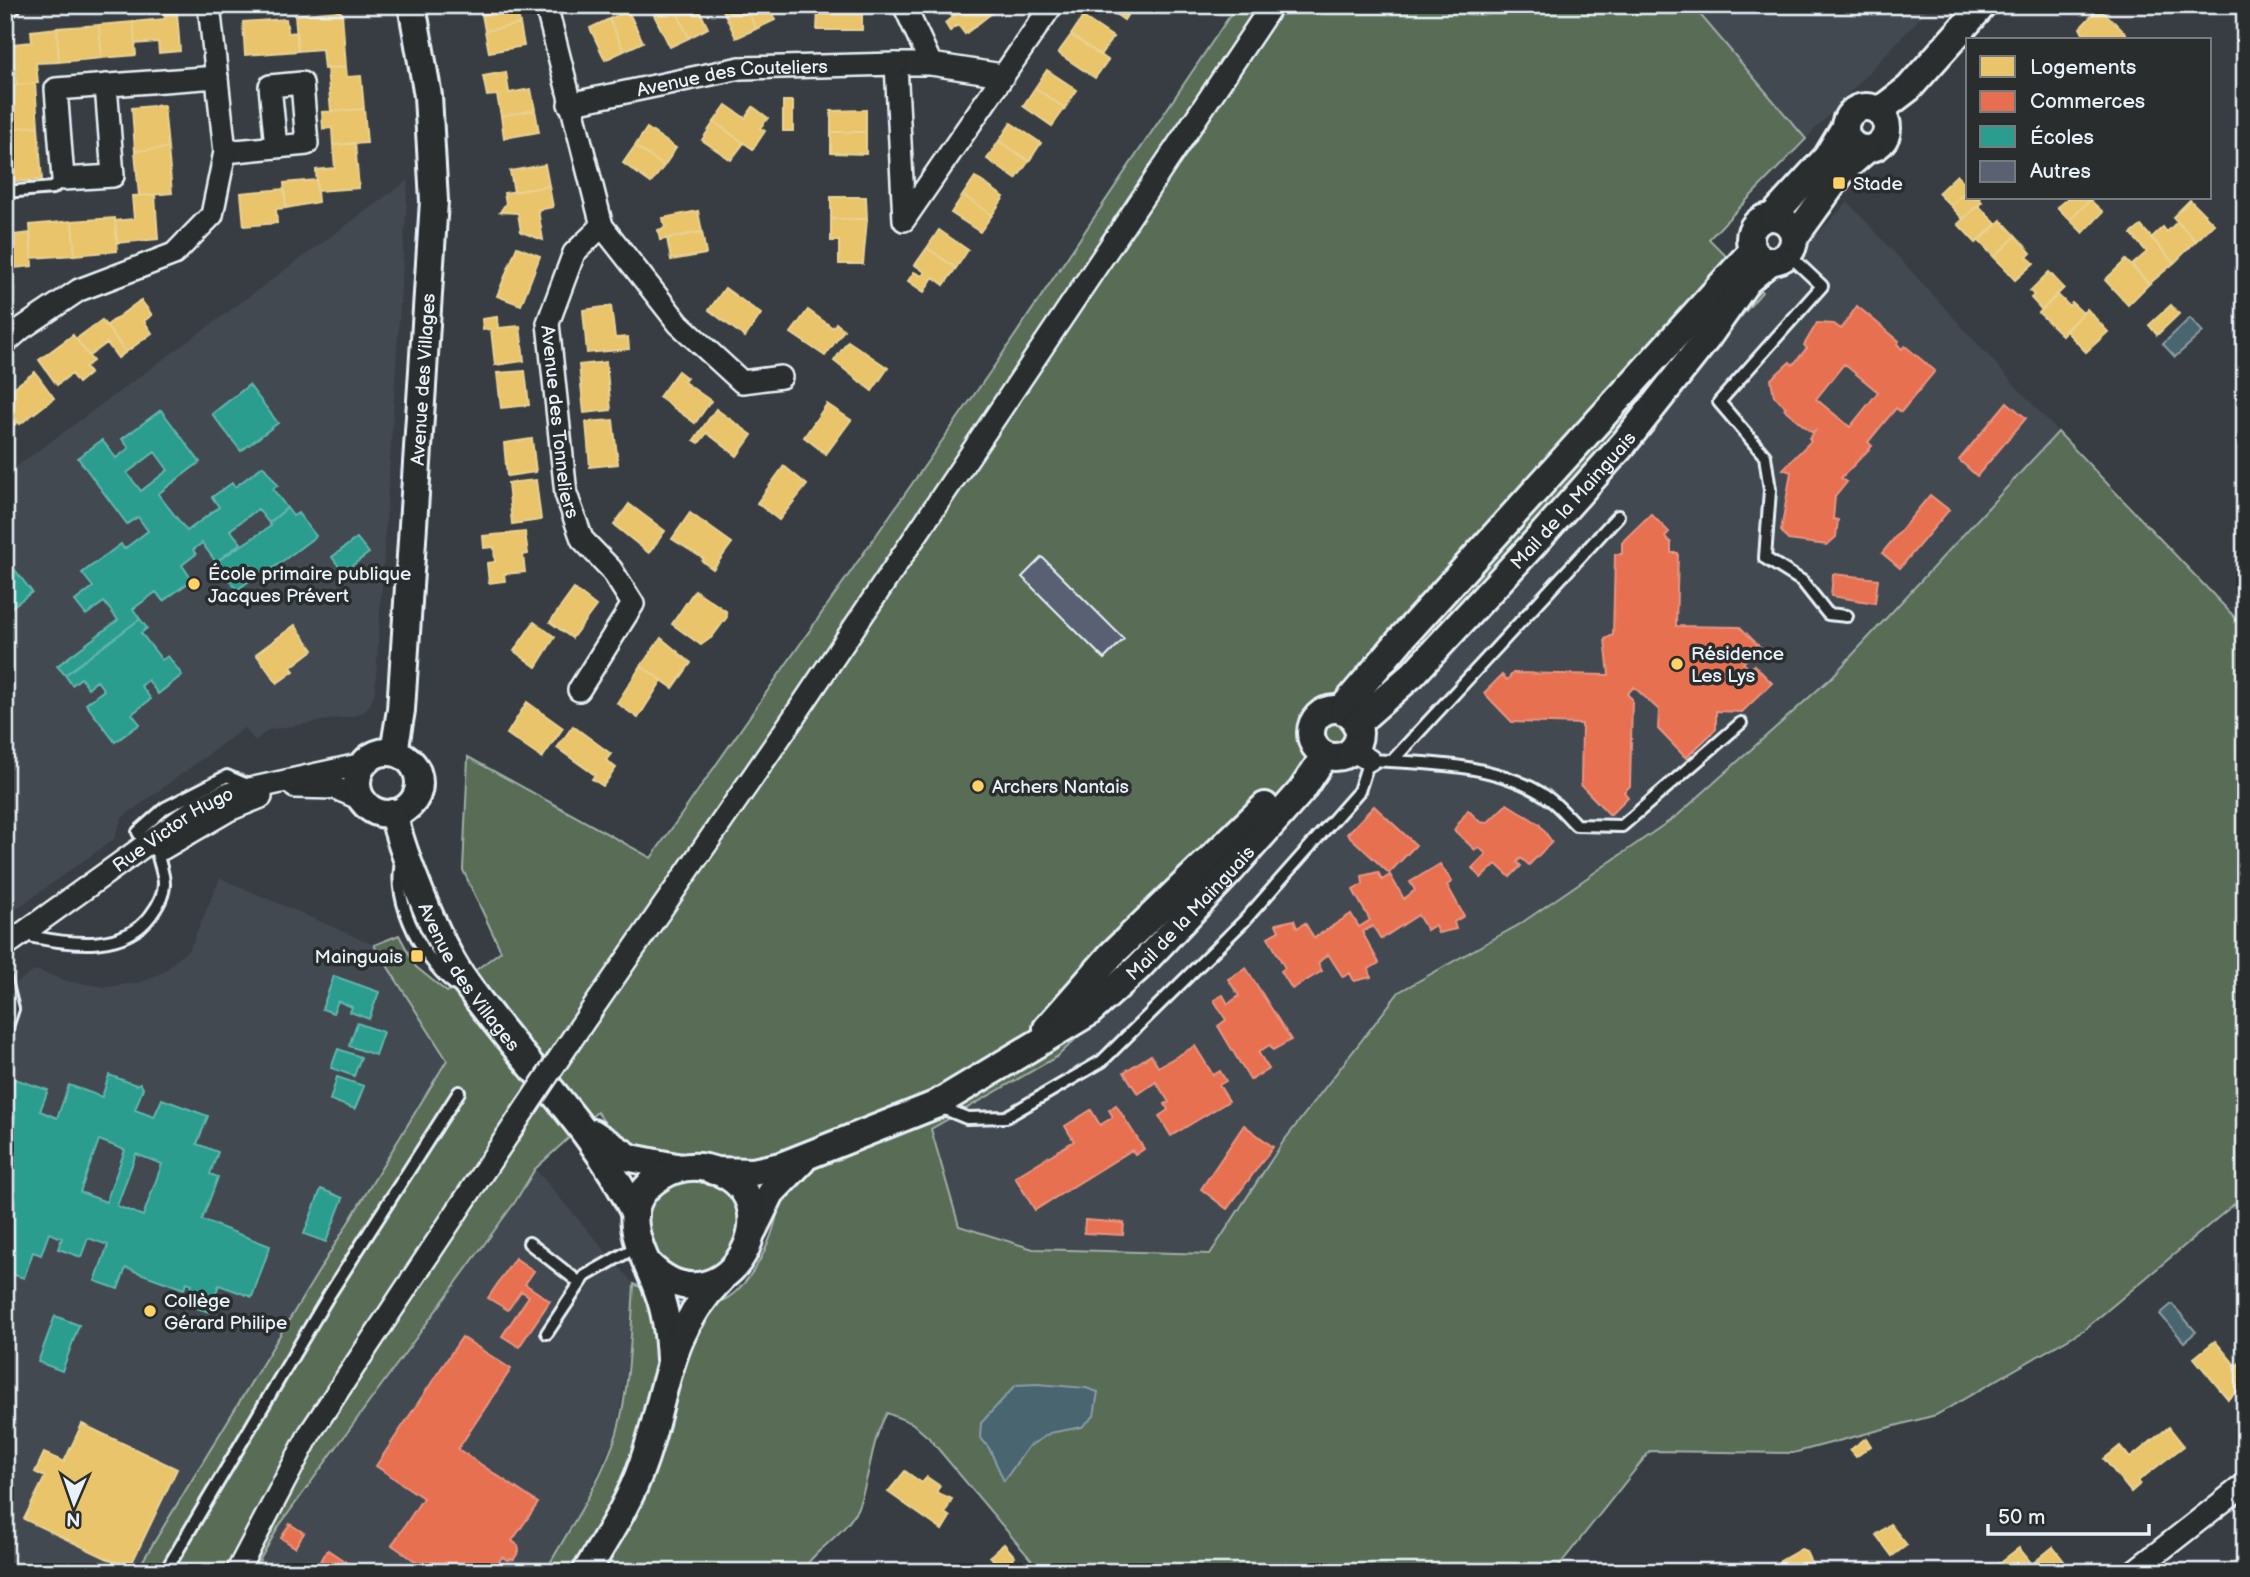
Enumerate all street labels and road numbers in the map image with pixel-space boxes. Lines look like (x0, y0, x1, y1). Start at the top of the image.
street label: Avenue des Couteliers (635, 56, 828, 102)
street label: Avenue des Villages (407, 293, 441, 466)
street label: Avenue des Tonneliers (535, 324, 584, 522)
street label: Mail de la Mainguais (1506, 428, 1642, 574)
street label: Rue Victor Hugo (108, 783, 235, 878)
street label: Mail de la Mainguais (1122, 841, 1260, 986)
street label: Avenue des Villages (413, 900, 524, 1056)

